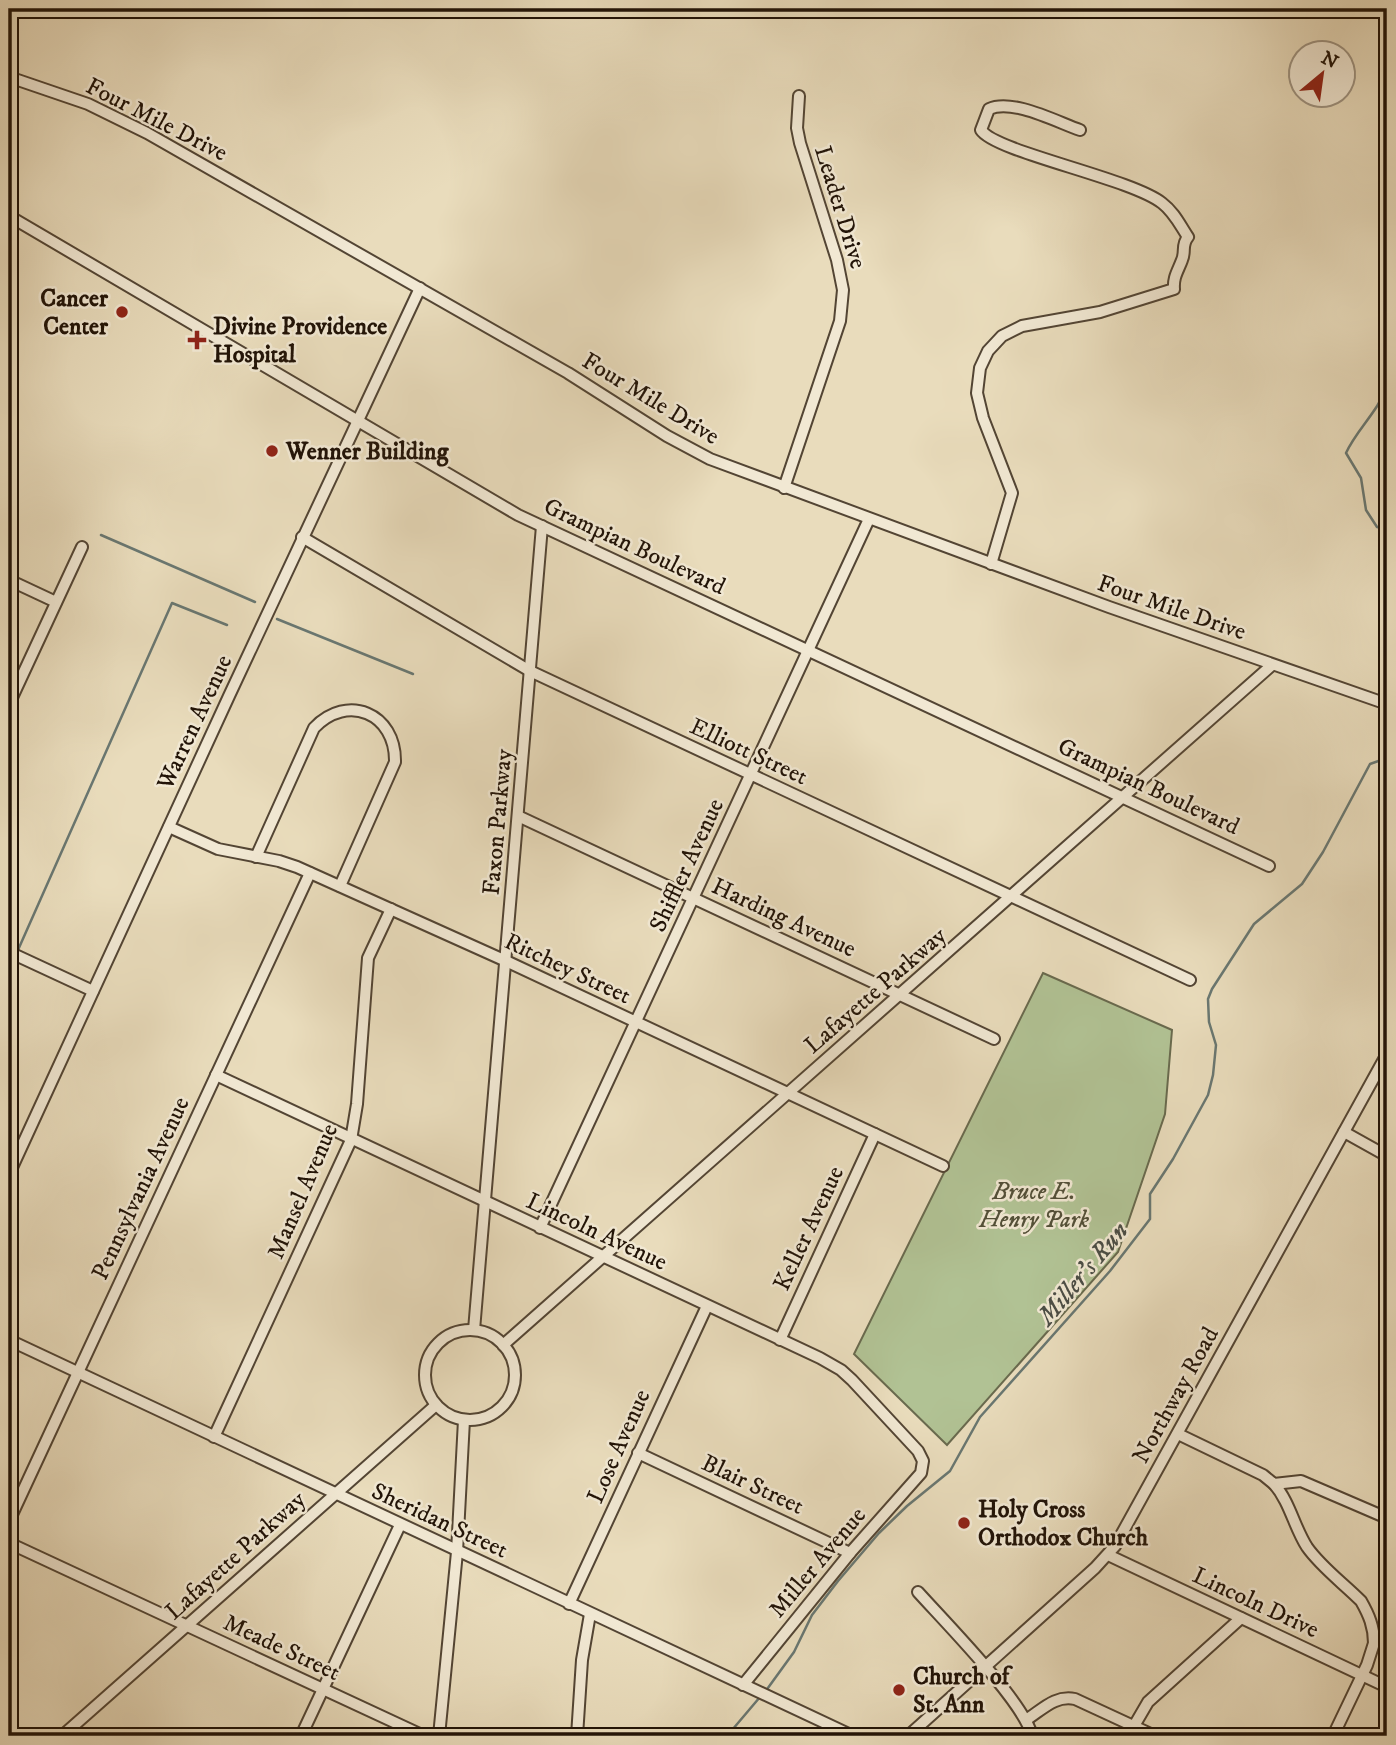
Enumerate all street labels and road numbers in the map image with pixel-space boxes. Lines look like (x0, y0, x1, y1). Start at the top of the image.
street label: Four Mile Drive (81, 71, 232, 168)
street label: Leader Drive (807, 142, 873, 272)
street label: Four Mile Drive (576, 346, 725, 452)
street label: Grampian Boulevard (539, 492, 730, 602)
street label: Four Mile Drive (1094, 569, 1250, 647)
street label: Warren Avenue (150, 650, 239, 796)
street label: Elliott Street (685, 712, 813, 792)
street label: Grampian Boulevard (1053, 732, 1244, 842)
street label: Faxon Parkway (477, 747, 519, 897)
street label: Shiffler Avenue (643, 794, 731, 937)
street label: Harding Avenue (707, 871, 861, 964)
street label: Lafayette Parkway (798, 920, 953, 1061)
street label: Ritchey Street (500, 927, 636, 1011)
street label: Pennsylvania Avenue (85, 1092, 197, 1285)
street label: Mansel Avenue (261, 1119, 345, 1264)
street label: Keller Avenue (767, 1161, 851, 1296)
street label: Lincoln Avenue (521, 1186, 672, 1278)
street label: Northway Road (1126, 1322, 1226, 1469)
street label: Lose Avenue (581, 1385, 657, 1508)
street label: Blair Street (697, 1448, 809, 1522)
street label: Sheridan Street (367, 1476, 513, 1566)
street label: Lafayette Parkway (159, 1484, 313, 1627)
street label: Miller Avenue (763, 1501, 873, 1624)
street label: Lincoln Drive (1188, 1561, 1324, 1645)
street label: Meade Street (218, 1608, 345, 1688)

